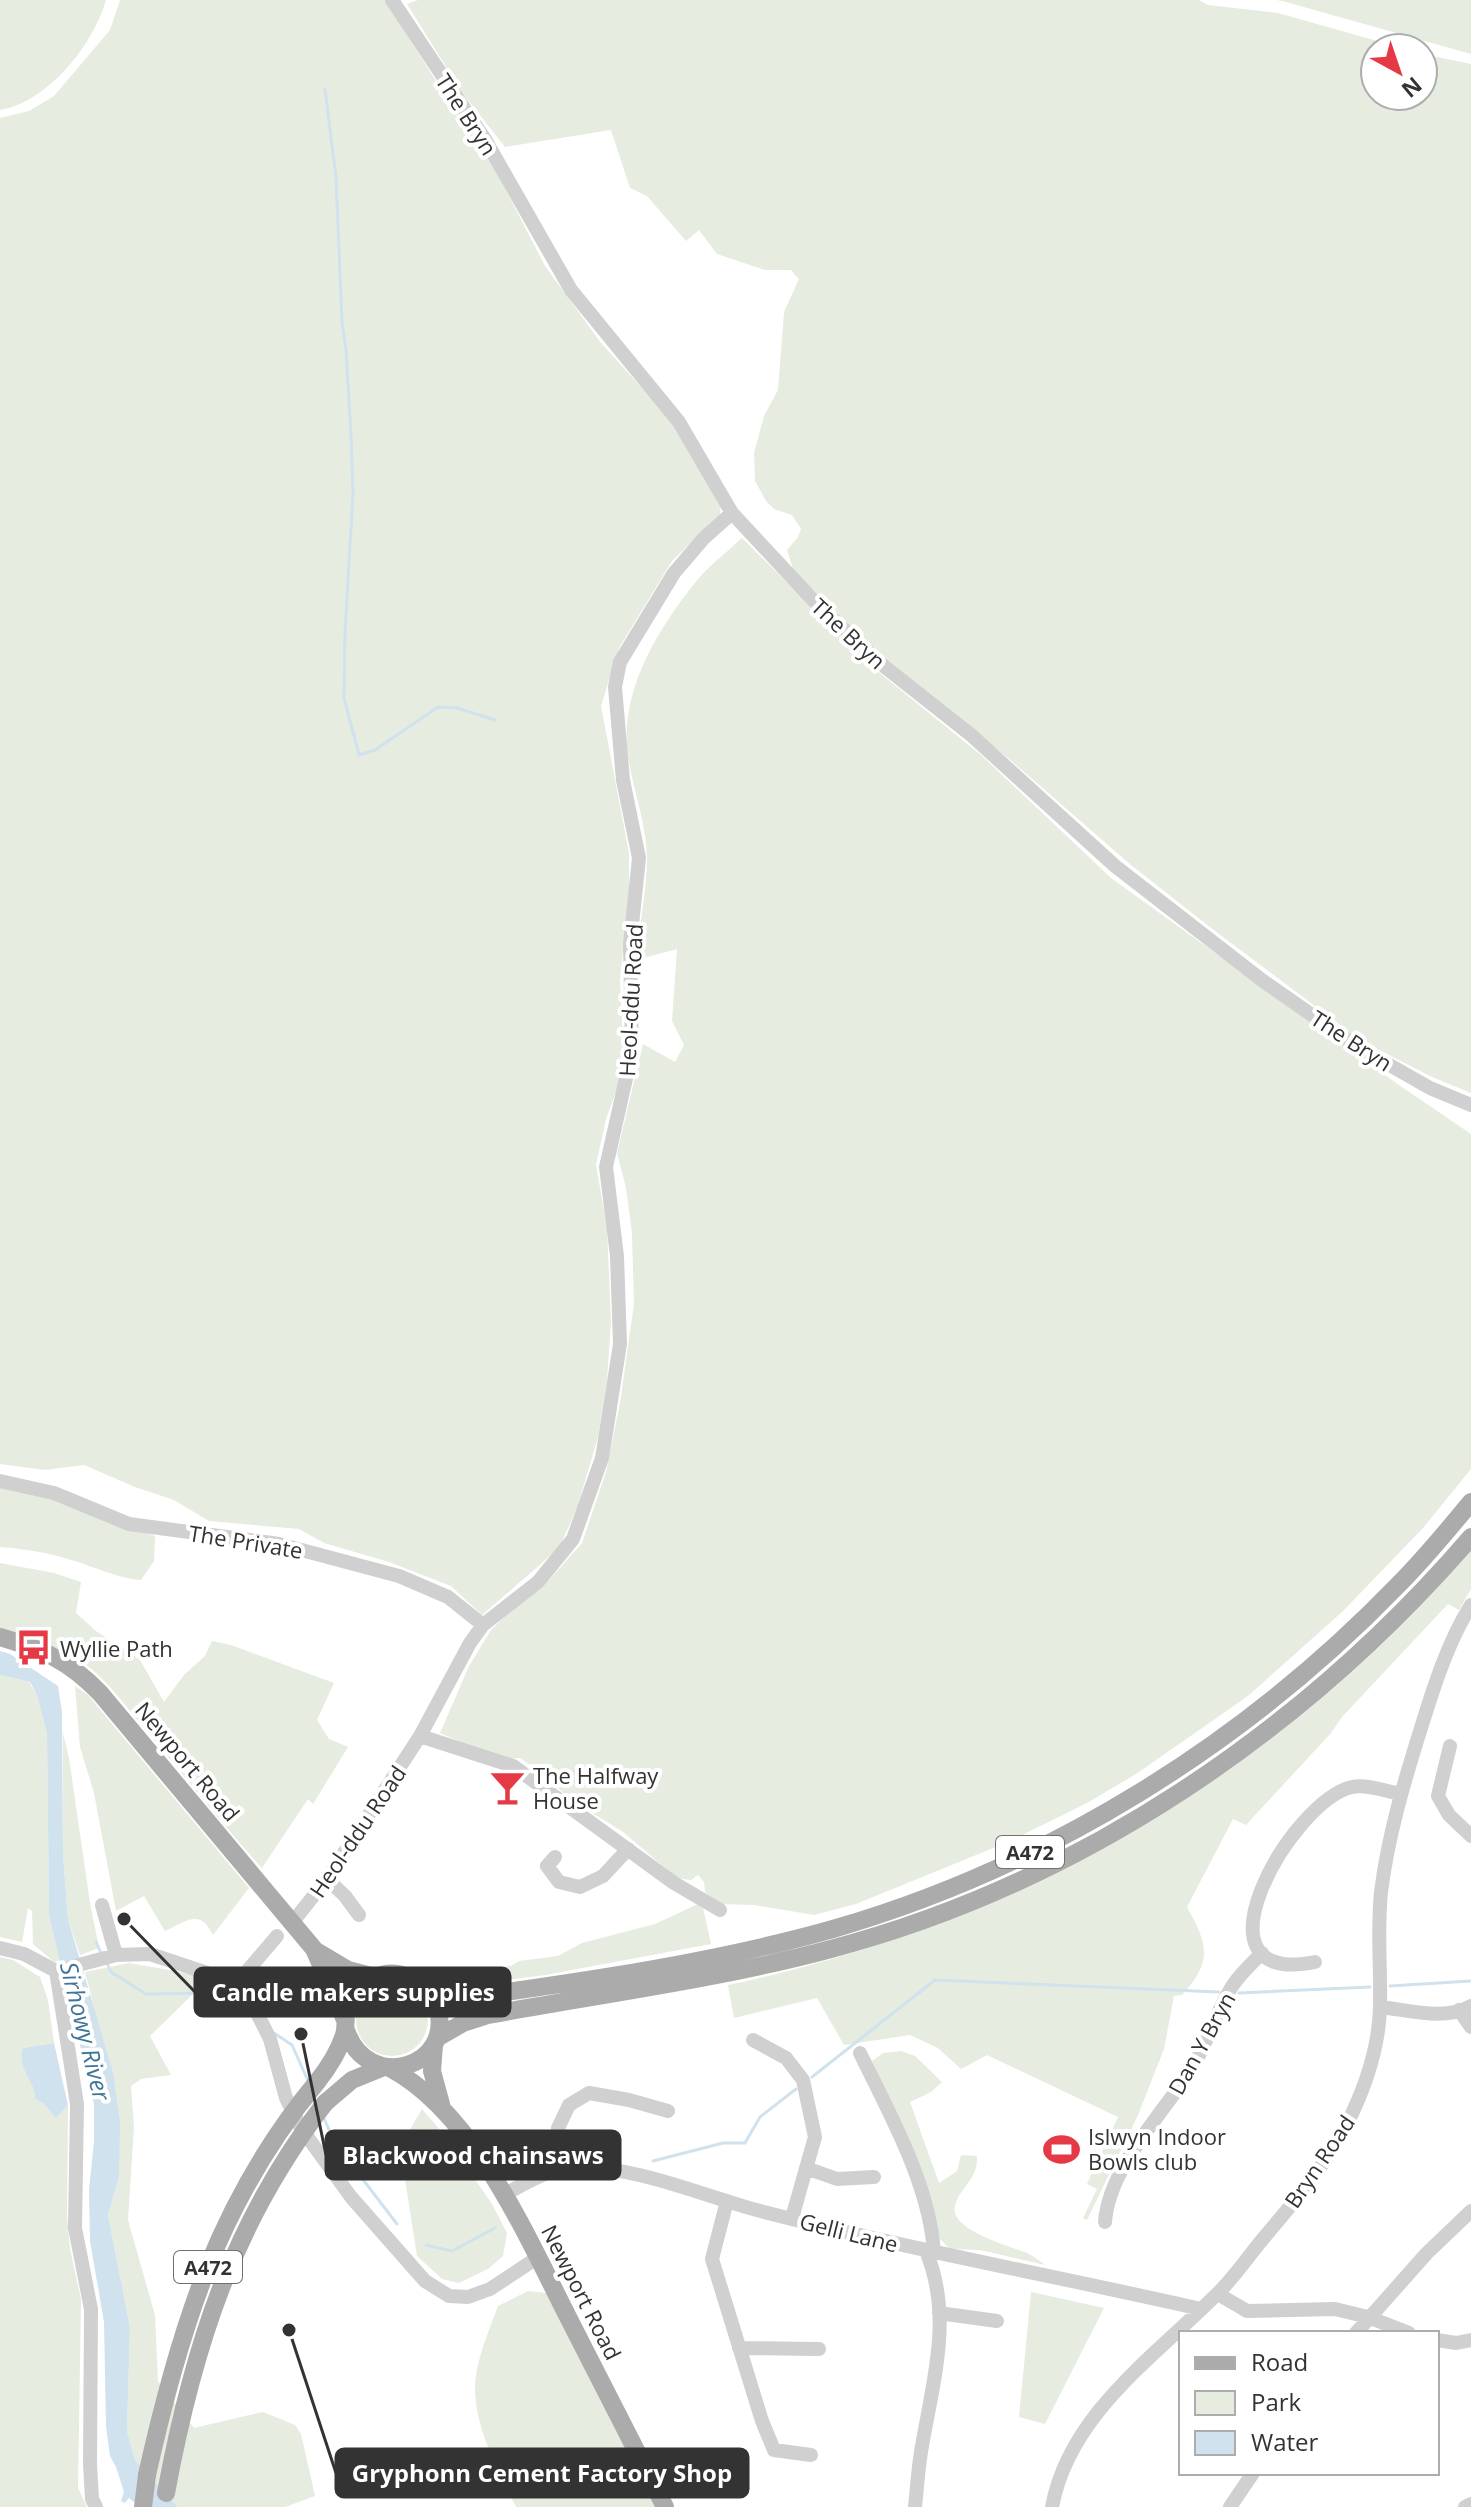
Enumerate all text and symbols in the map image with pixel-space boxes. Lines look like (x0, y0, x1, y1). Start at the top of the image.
north arrow (1359, 32, 1439, 112)
street label: The Bryn (430, 68, 504, 160)
text: N (1396, 71, 1429, 105)
street label: The Bryn (805, 591, 893, 675)
street label: Heol-ddu Road (611, 923, 649, 1077)
street label: The Bryn (1306, 1003, 1398, 1077)
street label: The Private (187, 1517, 305, 1565)
bus stop icon: Wyllie Path (15, 1629, 53, 1667)
place label: Wyllie Path (60, 1633, 173, 1663)
street label: Newport Road (129, 1695, 247, 1827)
street label: Heol-ddu Road (302, 1759, 412, 1903)
place label: The Halfway House (533, 1760, 659, 1815)
bar icon: The Halfway House (488, 1769, 526, 1807)
road number: A472 (996, 1836, 1064, 1868)
water label: Sirhowy River (53, 1958, 120, 2105)
callout: Candle makers supplies (195, 1968, 510, 2016)
text: Candle makers supplies (211, 1975, 495, 2008)
street label: Dan Y Bryn (1160, 1986, 1242, 2100)
street label: Bryn Road (1277, 2109, 1361, 2213)
place label: Islwyn Indoor Bowls club (1088, 2121, 1226, 2176)
sports icon: Islwyn Indoor Bowls club (1043, 2130, 1081, 2168)
callout: Blackwood chainsaws (326, 2131, 620, 2179)
text: Blackwood chainsaws (342, 2138, 604, 2171)
street label: Gelli Lane (797, 2205, 901, 2259)
street label: Newport Road (535, 2219, 629, 2365)
road number: A472 (174, 2251, 242, 2283)
legend (1179, 2331, 1439, 2475)
text: Road (1251, 2345, 1308, 2378)
text: Park (1251, 2385, 1302, 2418)
text: Water (1251, 2425, 1319, 2458)
callout: Gryphonn Cement Factory Shop (336, 2449, 748, 2497)
text: Gryphonn Cement Factory Shop (352, 2456, 732, 2489)

